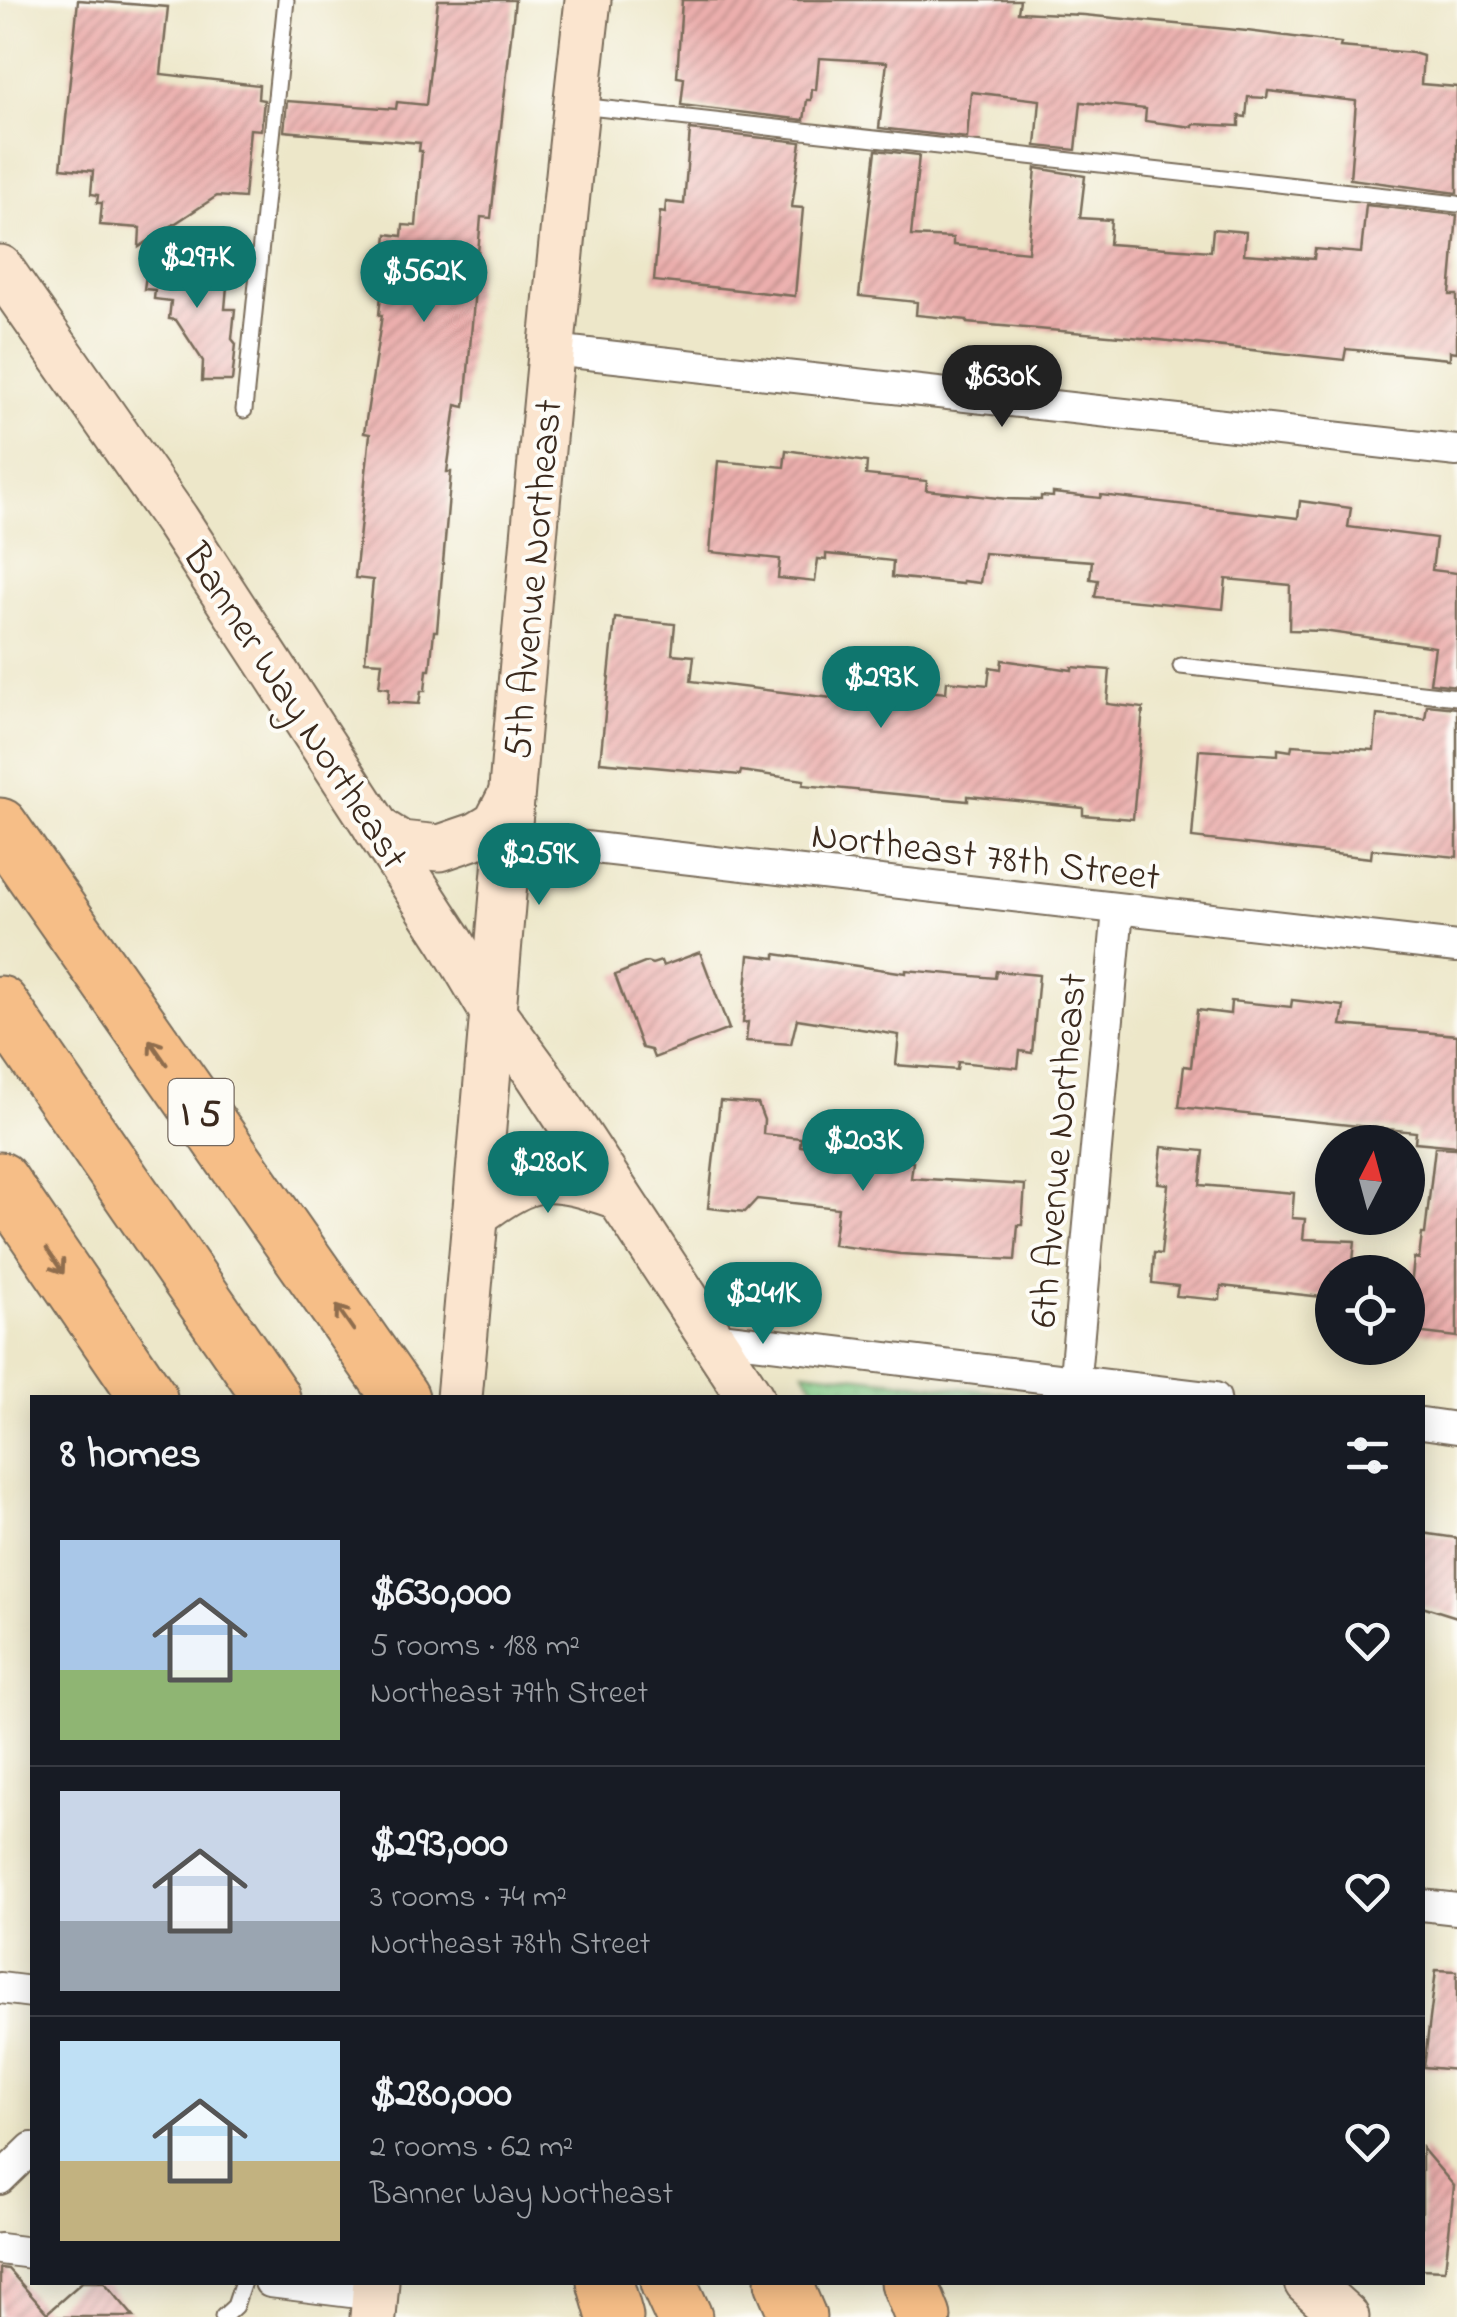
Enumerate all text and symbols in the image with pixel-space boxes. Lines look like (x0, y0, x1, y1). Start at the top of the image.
pin: $297K (127, 226, 267, 311)
text: $297K (160, 235, 234, 282)
pin: $562K (354, 240, 494, 325)
text: $562K (382, 249, 466, 296)
pin: $630K (932, 345, 1072, 430)
text: $630K (964, 354, 1040, 401)
street label: 5th Avenue Northeast (490, 397, 581, 762)
street label: Banner Way Northeast (165, 532, 421, 882)
pin: $293K (811, 646, 951, 731)
text: $293K (844, 655, 918, 702)
street label: Northeast 78th Street (808, 808, 1163, 909)
pin: $259K (469, 823, 609, 908)
text: $259K (500, 832, 578, 879)
street label: 6th Avenue Northeast (1016, 971, 1105, 1330)
one-way arrow (148, 1038, 169, 1066)
road number: I 5 (168, 1079, 234, 1145)
pin: $203K (793, 1109, 933, 1194)
text: $203K (824, 1118, 902, 1165)
north arrow (1315, 1125, 1425, 1235)
map controls (1315, 1125, 1425, 1365)
pin: $280K (478, 1131, 618, 1216)
text: $280K (510, 1140, 586, 1187)
one-way arrow (44, 1246, 65, 1274)
button: locate (1315, 1255, 1425, 1365)
pin: $241K (693, 1262, 833, 1347)
text: $241K (726, 1271, 800, 1318)
one-way arrow (335, 1304, 356, 1332)
text: 8 homes (60, 1425, 201, 1486)
icon: filters (1340, 1428, 1395, 1483)
text: $630,000 (370, 1563, 511, 1624)
icon: home (140, 1580, 260, 1700)
icon: heart (1340, 1613, 1395, 1668)
text: 5 rooms · 188 m² (370, 1624, 580, 1671)
text: Northeast 79th Street (370, 1671, 648, 1718)
text: $293,000 (370, 1814, 508, 1875)
icon: home (140, 1831, 260, 1951)
icon: heart (1340, 1864, 1395, 1919)
text: 3 rooms · 74 m² (370, 1875, 567, 1922)
text: Northeast 78th Street (370, 1922, 651, 1969)
text: $280,000 (370, 2064, 512, 2125)
icon: home (140, 2081, 260, 2201)
icon: heart (1340, 2114, 1395, 2169)
text: 2 rooms · 62 m² (370, 2125, 573, 2172)
text: Banner Way Northeast (370, 2172, 673, 2219)

